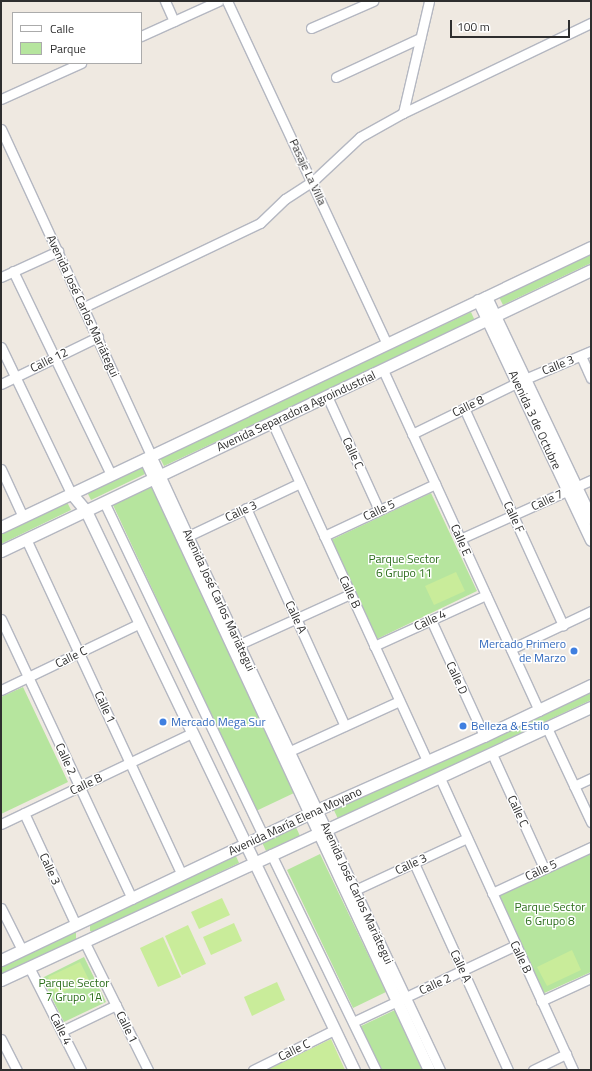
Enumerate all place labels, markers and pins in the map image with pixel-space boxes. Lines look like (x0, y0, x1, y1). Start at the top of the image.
place label: Mercado Primero de Marzo (479, 637, 566, 665)
marker: Mercado Primero de Marzo (569, 646, 579, 656)
place label: Mercado Mega Sur (171, 715, 266, 729)
marker: Mercado Mega Sur (158, 717, 168, 727)
place label: Belleza & Estilo (471, 719, 549, 733)
marker: Belleza & Estilo (458, 721, 468, 731)

